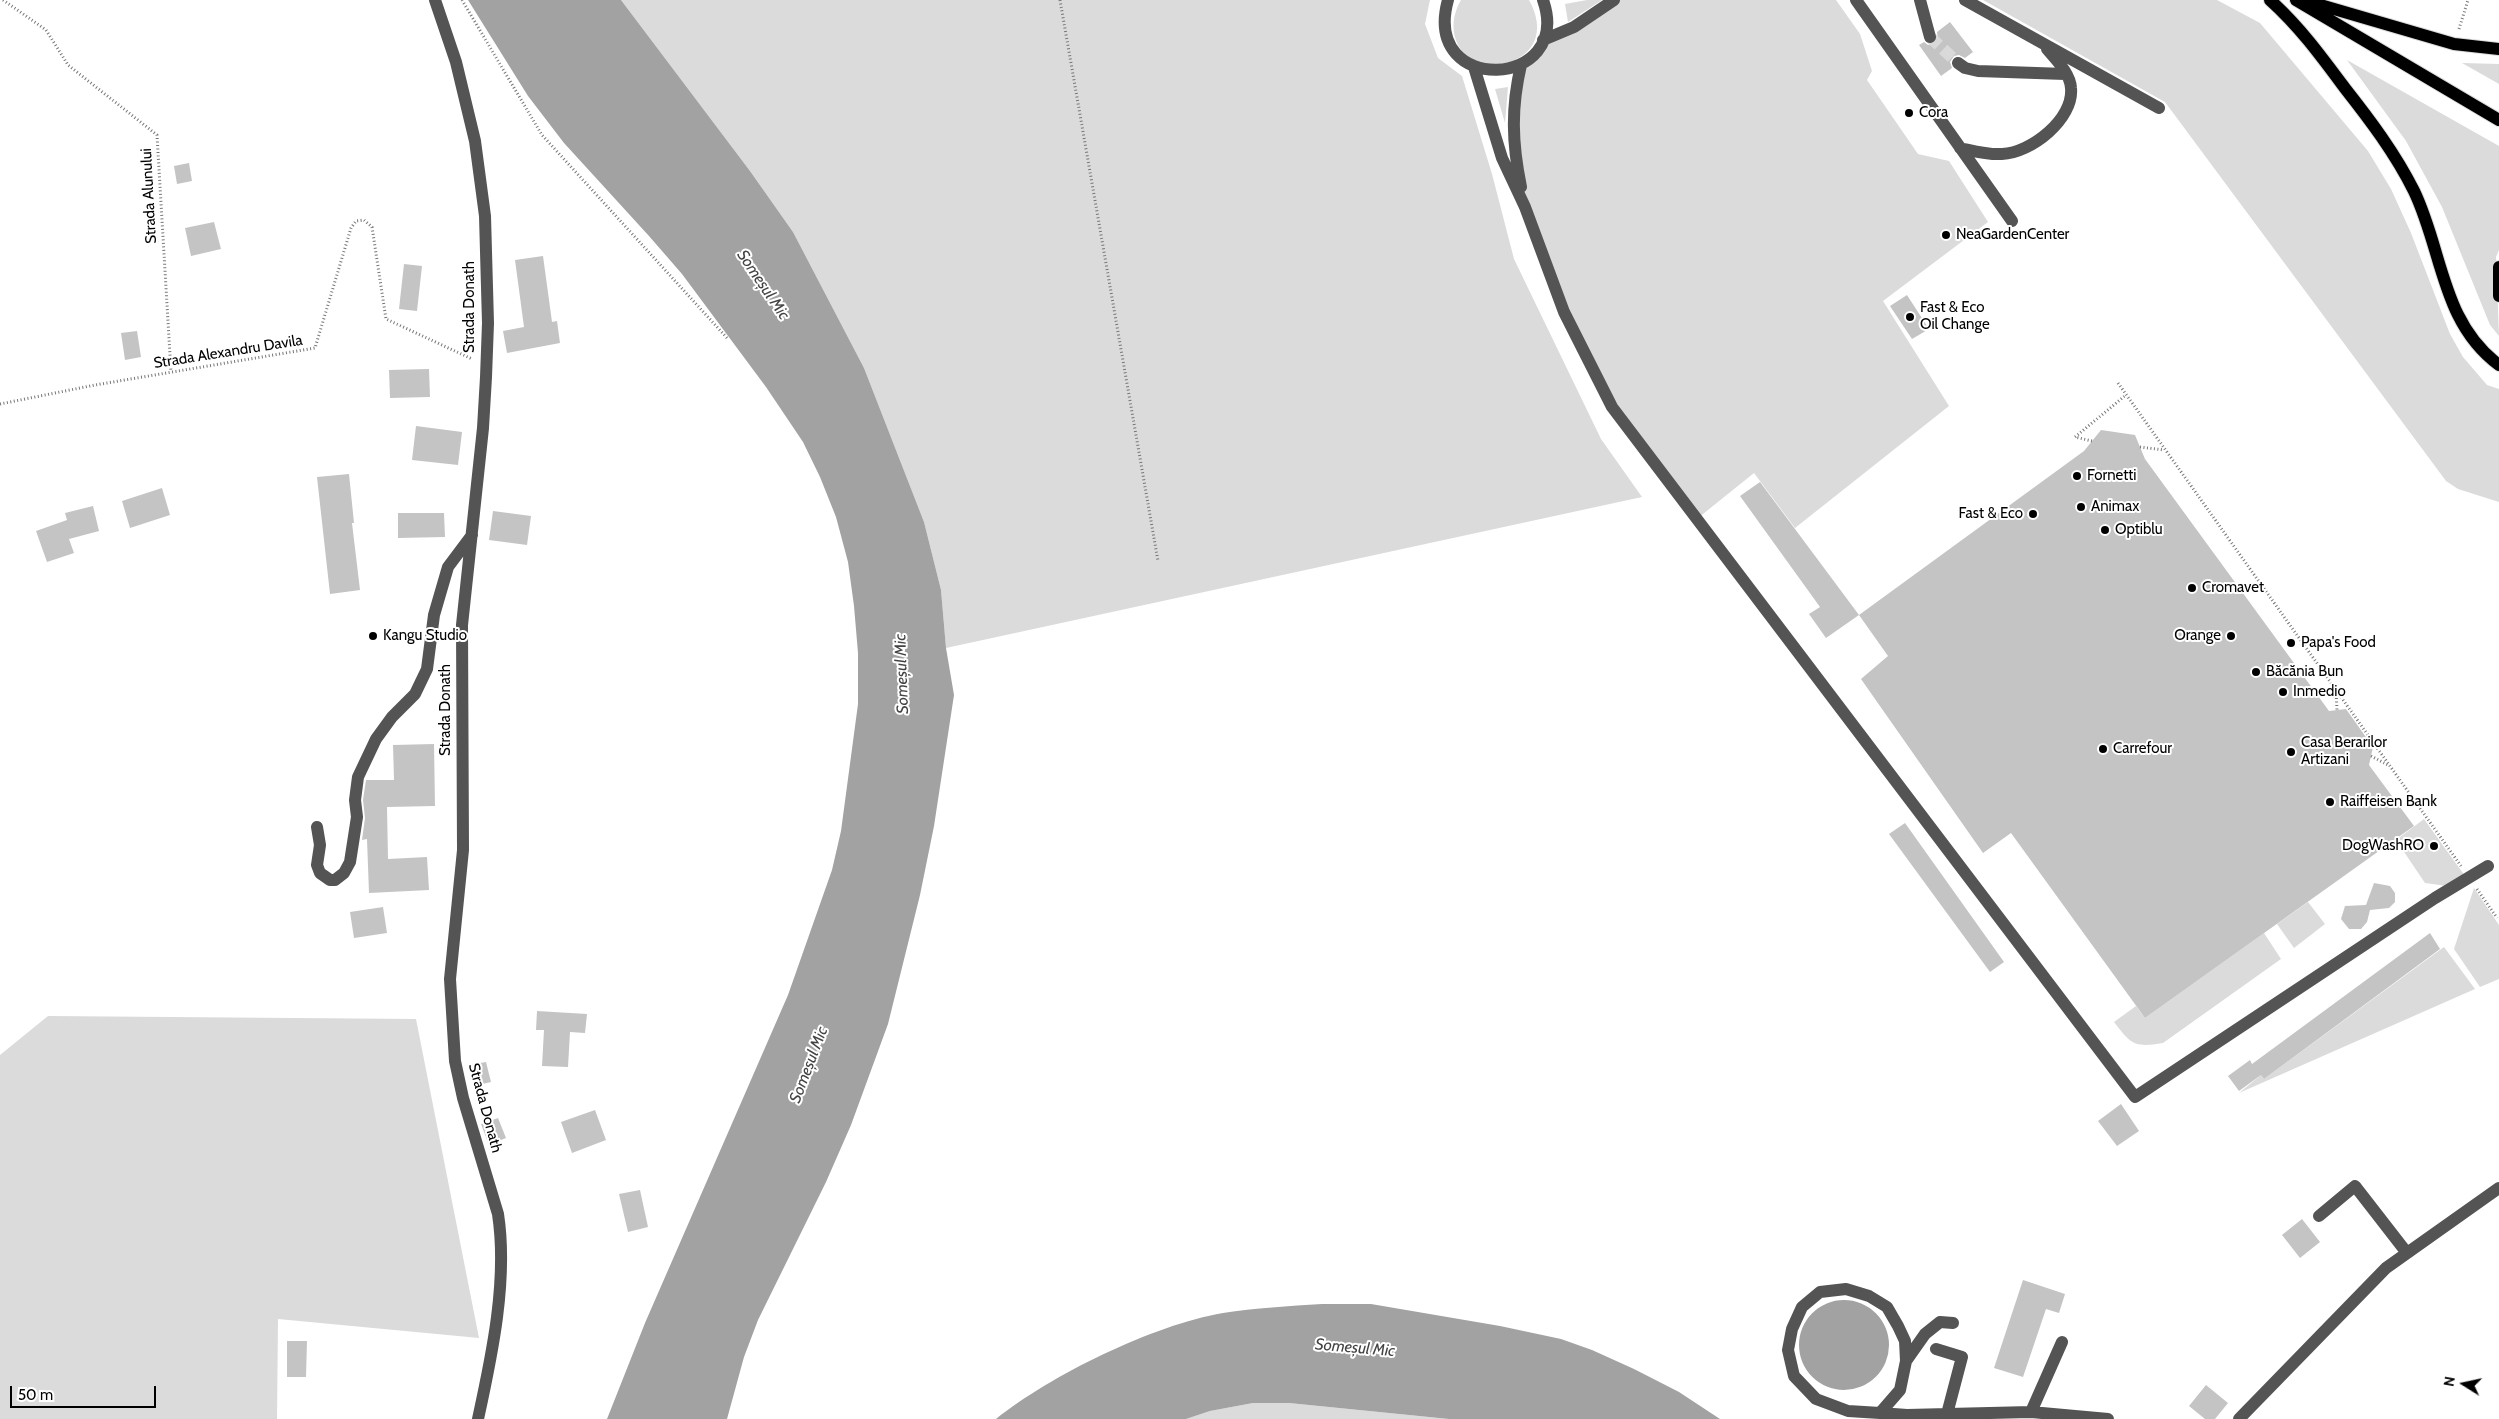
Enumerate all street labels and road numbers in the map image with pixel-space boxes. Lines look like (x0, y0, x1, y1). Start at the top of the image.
street label: Strada Alunului (138, 148, 160, 244)
street label: Strada Donath (461, 261, 479, 353)
street label: Strada Alexandru Davila (152, 331, 304, 373)
street label: Strada Donath (437, 664, 455, 756)
street label: Strada Donath (464, 1061, 506, 1155)

